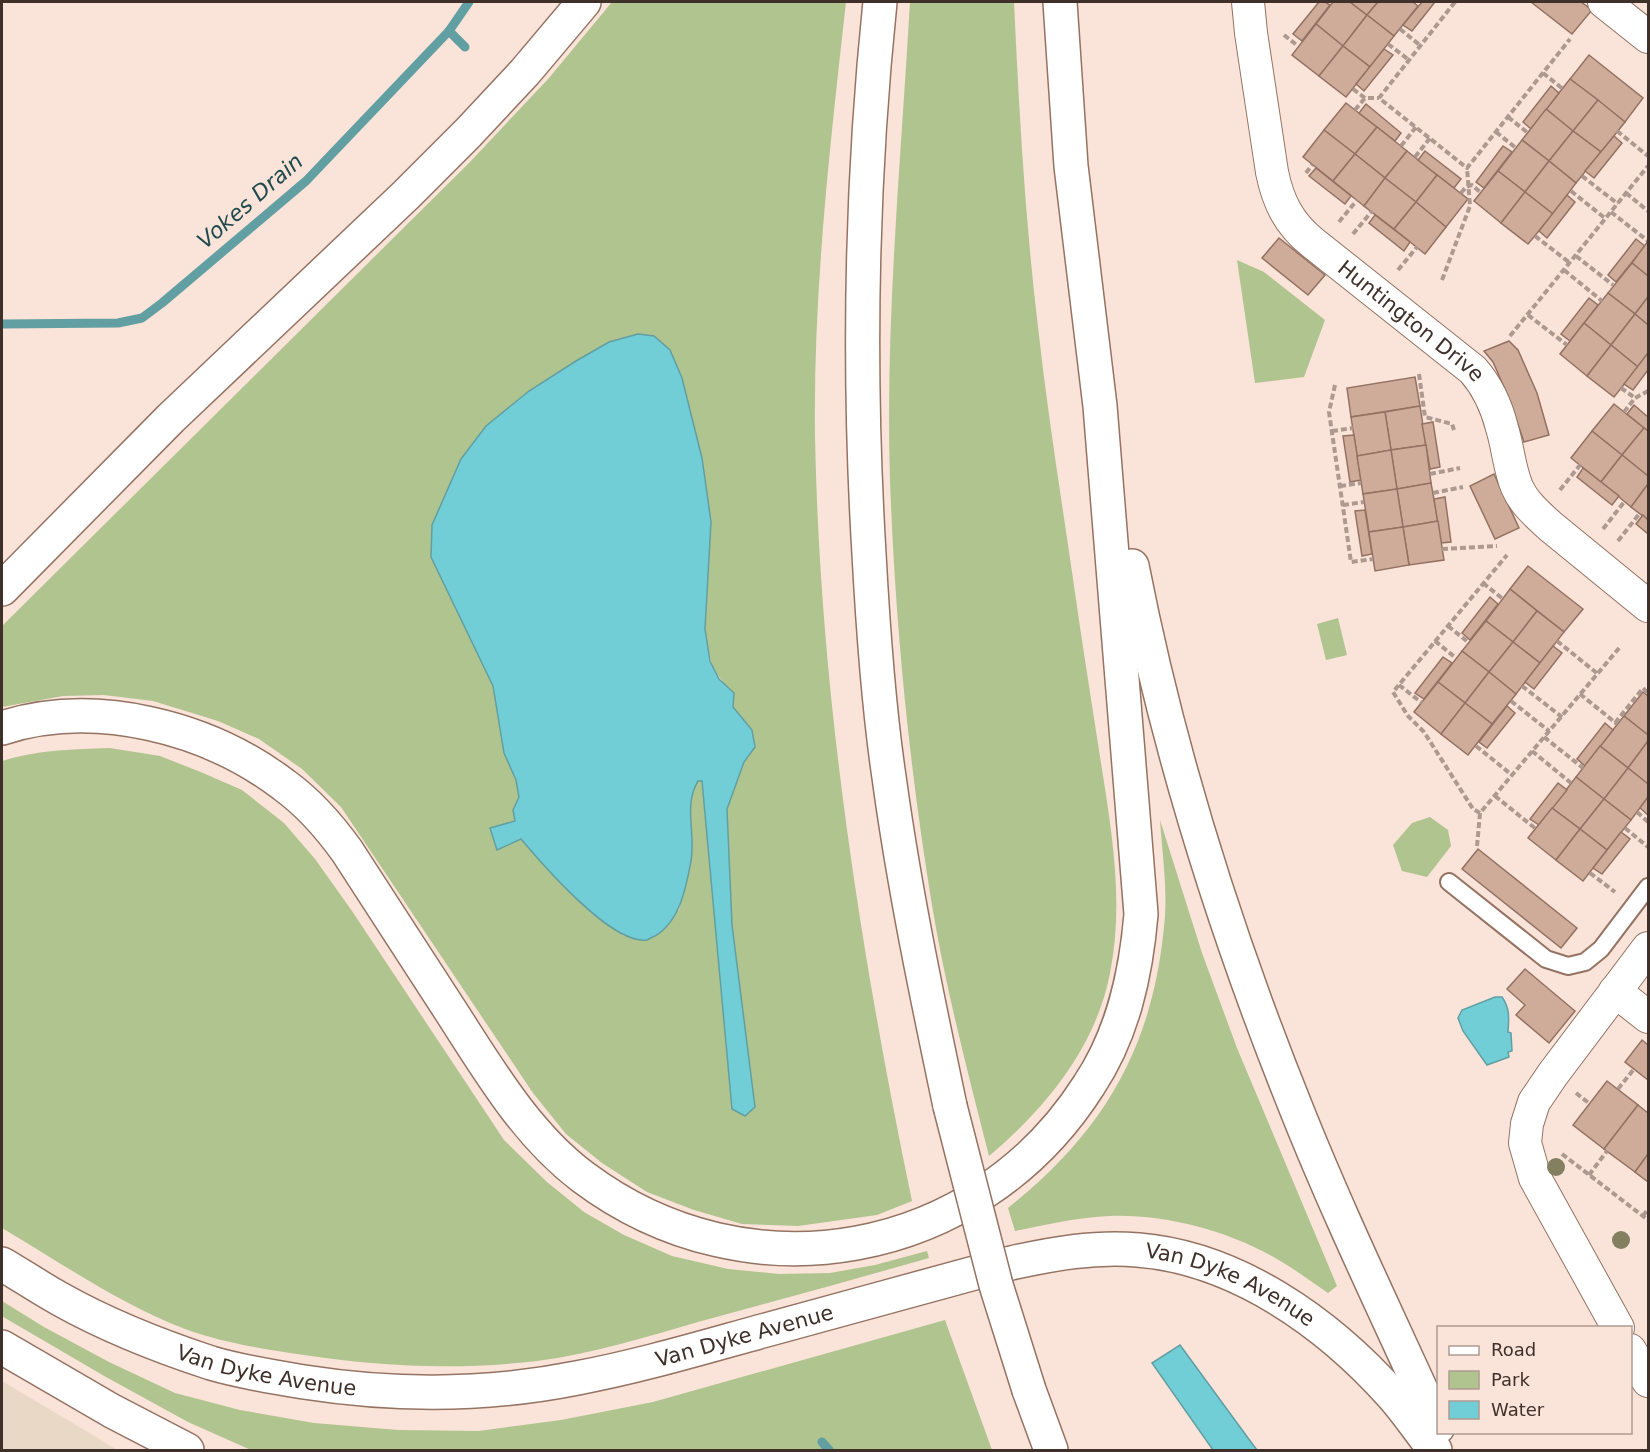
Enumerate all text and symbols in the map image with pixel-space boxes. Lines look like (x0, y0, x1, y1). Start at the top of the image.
water label: Vokes Drain (192, 148, 308, 254)
street label: Huntington Drive (1333, 256, 1489, 386)
street label: Van Dyke Avenue (1144, 1239, 1319, 1331)
street label: Van Dyke Avenue (653, 1300, 836, 1372)
legend (1437, 1326, 1632, 1434)
text: Road (1491, 1339, 1536, 1360)
street label: Van Dyke Avenue (173, 1340, 357, 1400)
text: Park (1491, 1369, 1530, 1390)
text: Water (1491, 1399, 1545, 1420)

